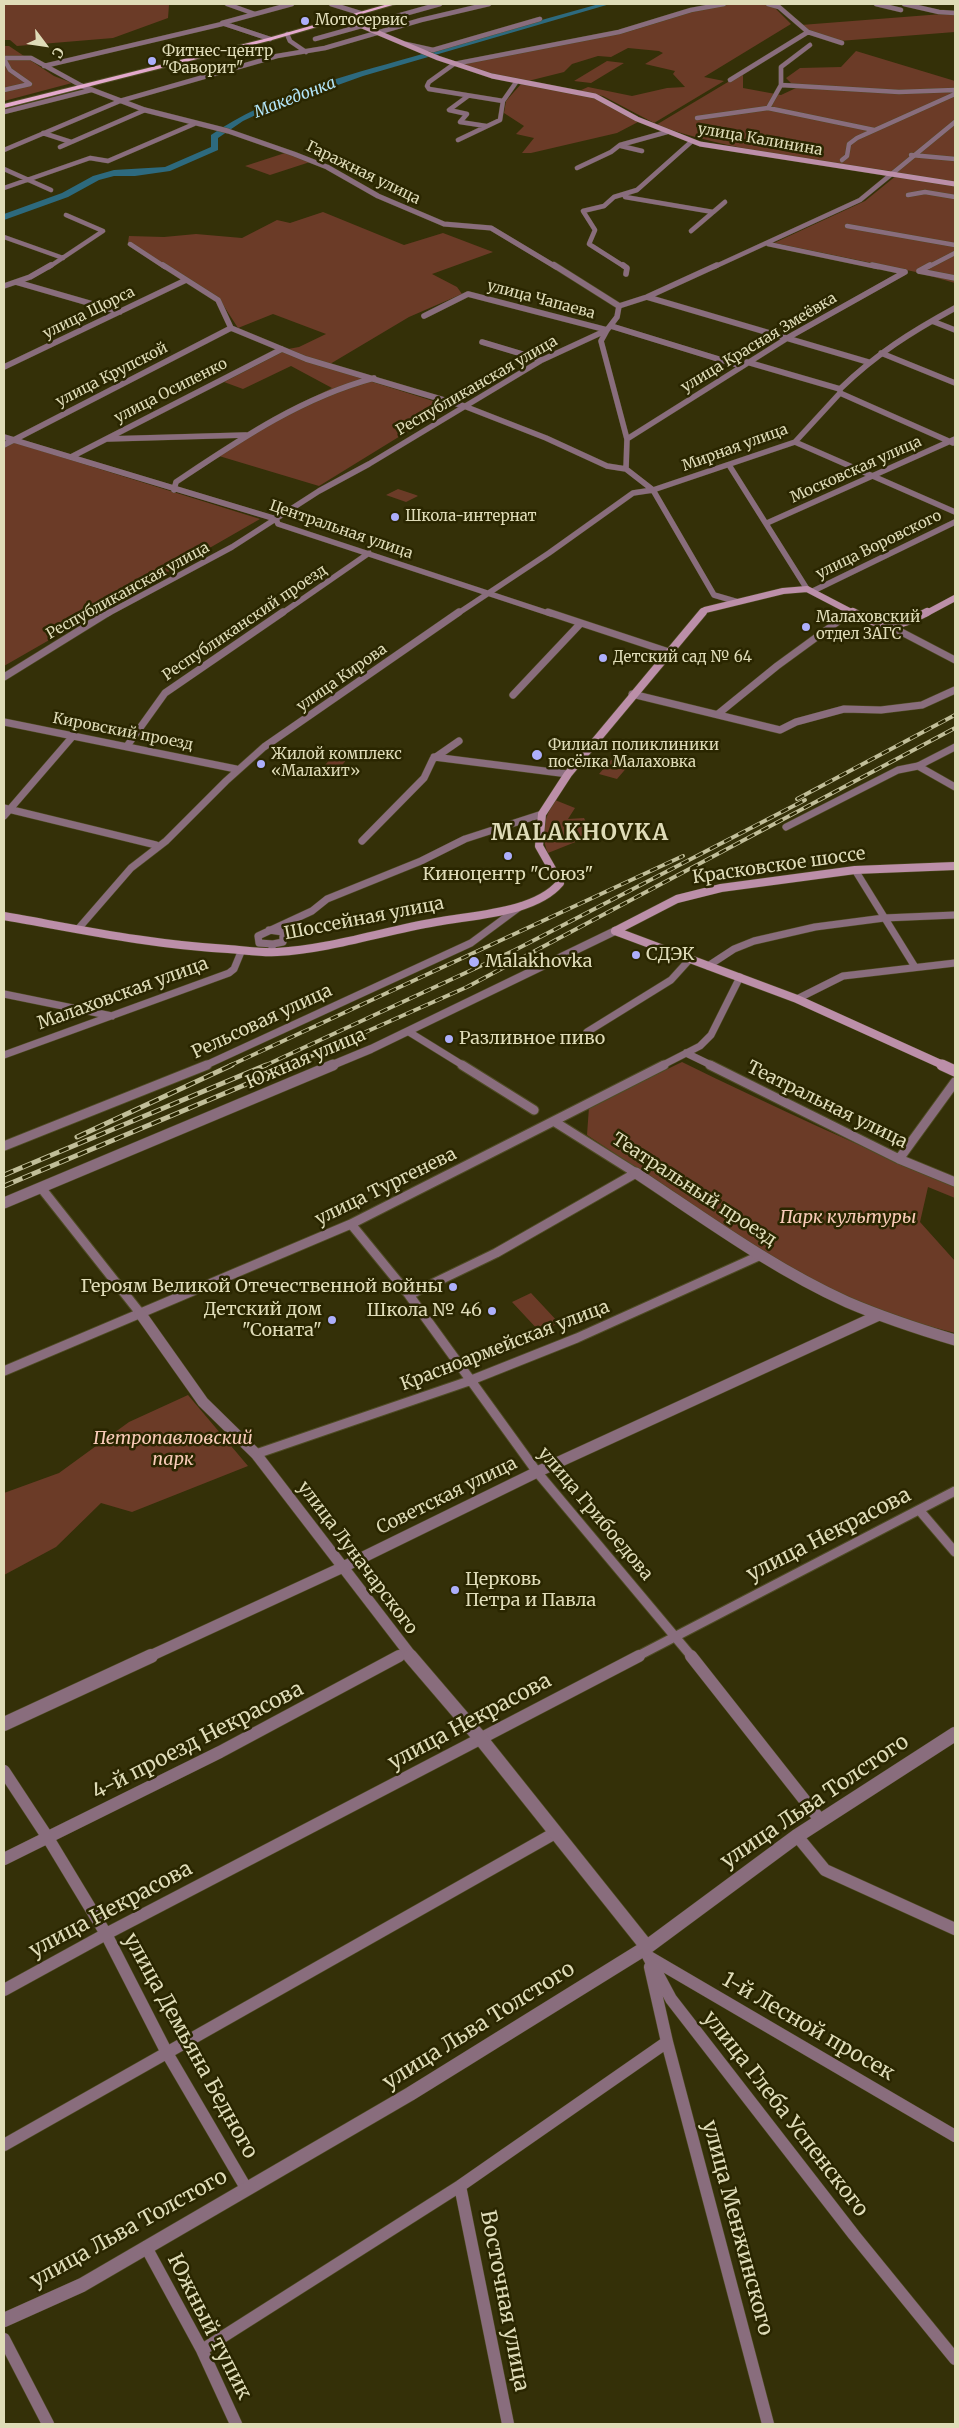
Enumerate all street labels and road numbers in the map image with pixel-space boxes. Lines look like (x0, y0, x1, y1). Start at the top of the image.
street label: улица Калинина (696, 120, 824, 160)
street label: Гаражная улица (303, 138, 423, 208)
street label: улица Чапаева (485, 277, 597, 323)
street label: улица Щорса (40, 283, 138, 343)
street label: улица Красная Змеёвка (678, 289, 840, 397)
street label: Республиканская улица (393, 332, 561, 440)
street label: улица Крупской (53, 339, 171, 411)
street label: улица Осипенко (111, 355, 231, 427)
street label: Мирная улица (680, 421, 790, 475)
street label: Московская улица (788, 433, 924, 507)
street label: Центральная улица (267, 497, 415, 563)
street label: улица Воровского (813, 507, 945, 583)
street label: Республиканская улица (43, 539, 213, 643)
street label: Республиканский проезд (159, 561, 331, 685)
street label: улица Кирова (294, 640, 390, 716)
street label: Кировский проезд (51, 710, 195, 754)
street label: Красковское шоссе (691, 843, 867, 889)
street label: Шоссейная улица (282, 893, 446, 945)
street label: Малаховская улица (35, 953, 211, 1035)
street label: Рельсовая улица (188, 980, 336, 1064)
street label: Южная улица (243, 1024, 369, 1094)
street label: Театральная улица (743, 1057, 911, 1153)
street label: Театральный проезд (608, 1129, 780, 1251)
street label: улица Тургенева (312, 1143, 460, 1231)
street label: Красноармейская улица (398, 1296, 612, 1396)
street label: улица Грибоедова (533, 1443, 657, 1585)
street label: Советская улица (373, 1453, 521, 1539)
street label: улица Луначарского (292, 1477, 422, 1639)
street label: улица Некрасова (743, 1483, 915, 1587)
street label: улица Некрасова (384, 1668, 556, 1776)
street label: 4-й проезд Некрасова (88, 1677, 308, 1805)
street label: улица Льва Толстого (716, 1730, 914, 1874)
street label: улица Некрасова (25, 1856, 197, 1964)
street label: улица Демьяна Бедного (117, 1929, 263, 2163)
street label: улица Льва Толстого (378, 1957, 580, 2095)
street label: 1-й Лесной просек (717, 1967, 899, 2087)
street label: улица Глеба Успенского (697, 2006, 873, 2222)
street label: улица Менжинского (696, 2118, 778, 2338)
street label: улица Льва Толстого (26, 2164, 232, 2294)
street label: Восточная улица (474, 2208, 534, 2394)
street label: Южный тупик (161, 2250, 257, 2404)

